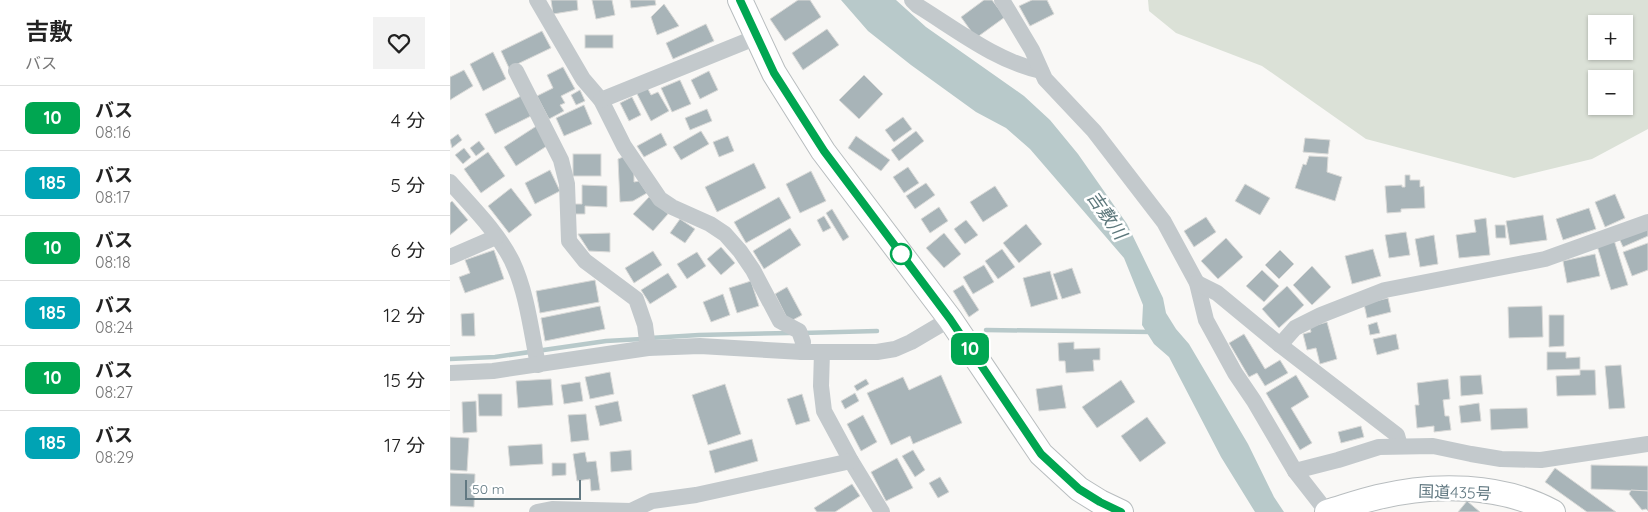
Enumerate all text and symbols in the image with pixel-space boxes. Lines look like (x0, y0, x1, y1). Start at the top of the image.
map controls (1588, 15, 1633, 115)
button: + (1588, 15, 1633, 60)
text: 吉敷 (25, 16, 73, 46)
button: heart (373, 17, 425, 69)
text: バス (25, 53, 57, 73)
button: − (1588, 70, 1633, 115)
text: バス (95, 98, 133, 122)
text: 10 (43, 106, 62, 129)
text: 4 分 (391, 108, 425, 132)
text: 08:16 (95, 122, 131, 142)
text: バス (95, 163, 133, 187)
text: 185 (39, 171, 66, 194)
text: 5 分 (390, 173, 425, 197)
water label: 吉敷川 (1082, 186, 1133, 245)
text: 08:17 (95, 187, 130, 207)
text: バス (95, 228, 133, 252)
text: 10 (43, 236, 62, 259)
text: 6 分 (391, 238, 425, 262)
unlabelled marker (890, 243, 912, 265)
text: 08:18 (95, 252, 131, 272)
text: バス (95, 293, 133, 317)
text: 185 (39, 301, 66, 324)
text: 12 分 (383, 303, 425, 327)
text: 08:24 (95, 317, 133, 337)
line badge: 10 (948, 333, 992, 365)
text: 10 (961, 337, 979, 360)
text: バス (95, 358, 133, 382)
text: 10 (43, 366, 62, 389)
text: 15 分 (383, 368, 425, 392)
text: 08:27 (95, 382, 133, 402)
text: バス (95, 423, 133, 447)
text: 185 (39, 431, 66, 454)
text: 17 分 (384, 433, 425, 457)
text: 08:29 (95, 447, 134, 467)
scale bar (465, 477, 581, 500)
text: 50 m (472, 480, 505, 498)
street label: 国道435号 (1418, 481, 1492, 503)

